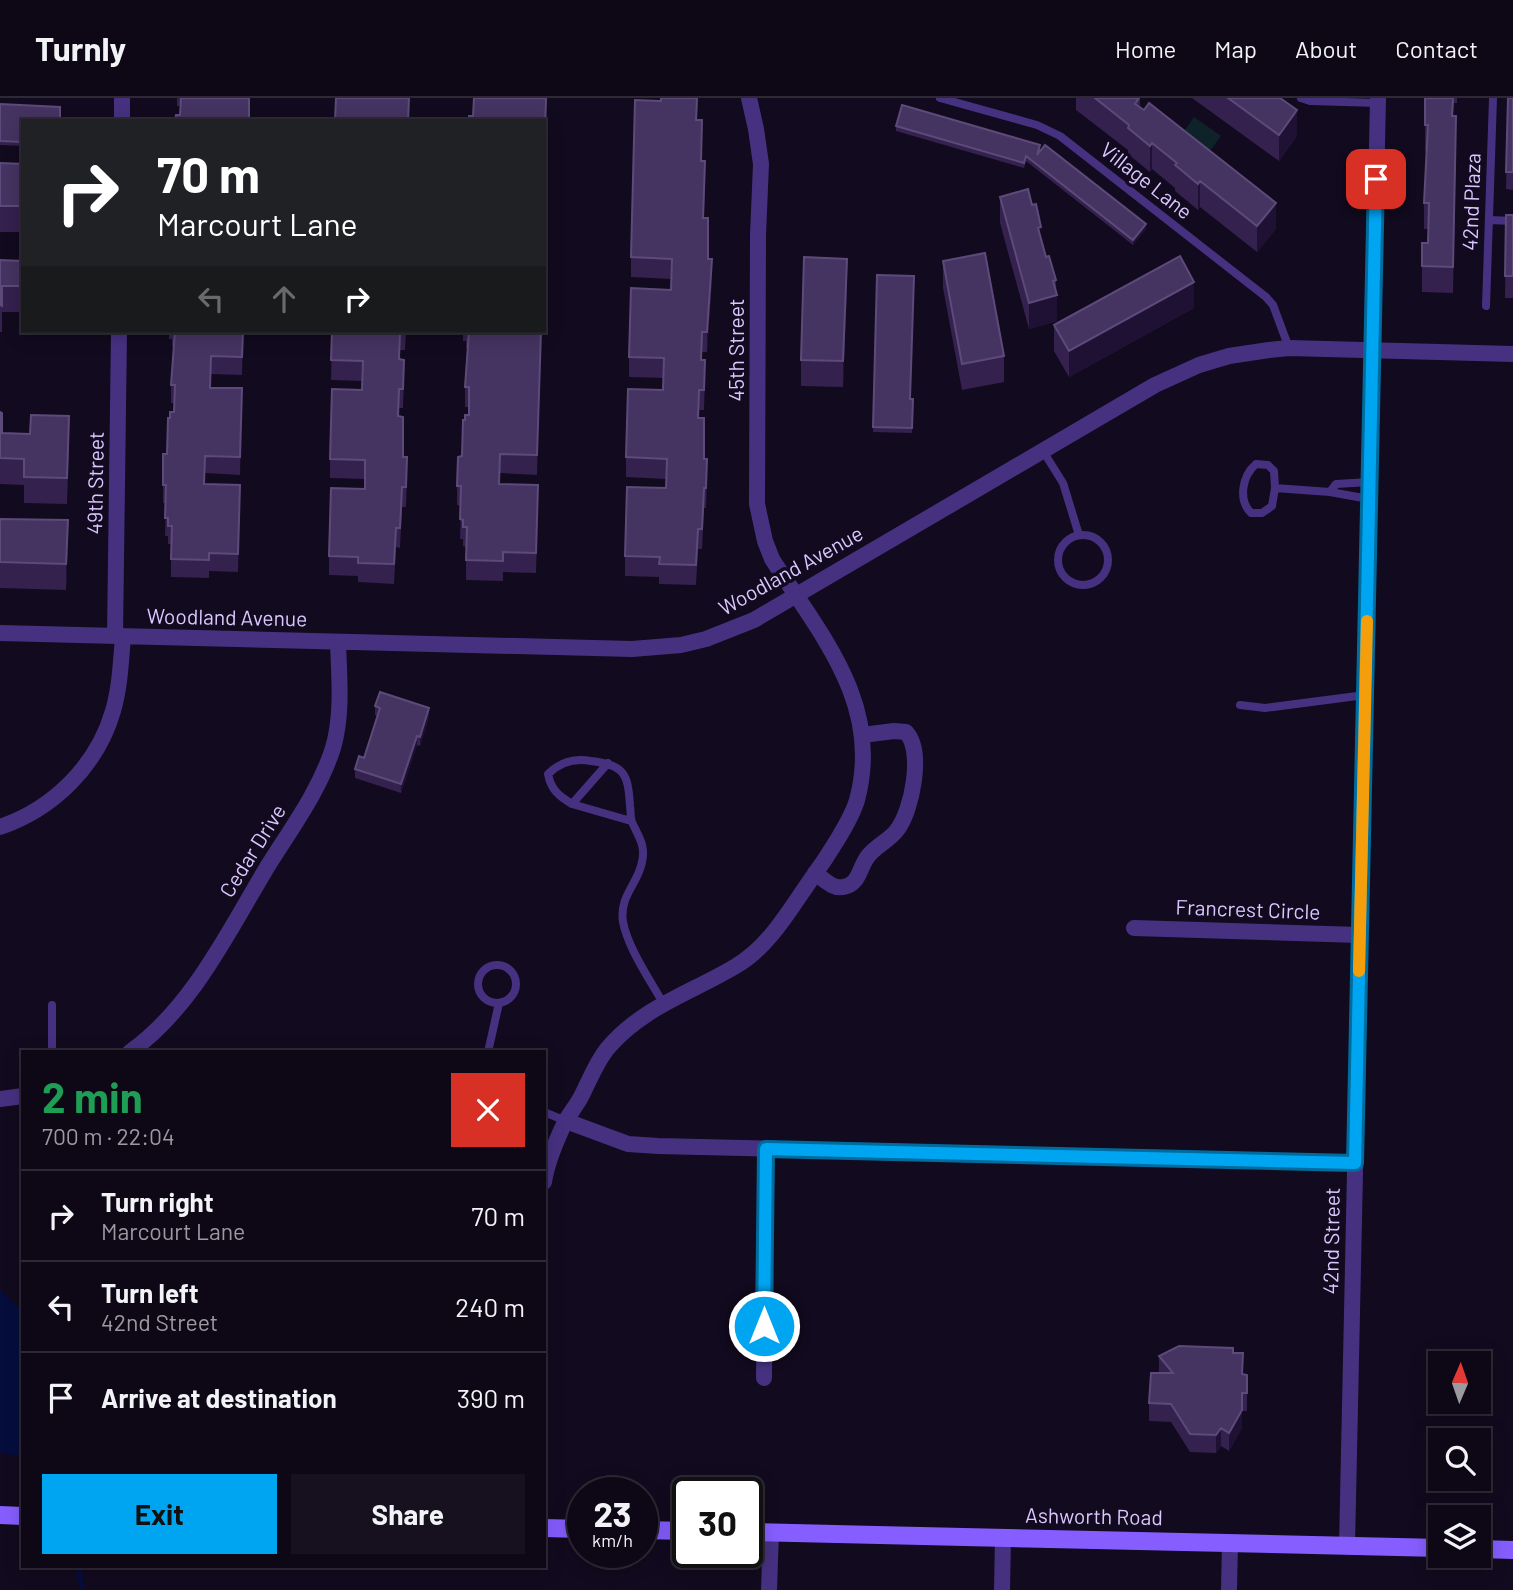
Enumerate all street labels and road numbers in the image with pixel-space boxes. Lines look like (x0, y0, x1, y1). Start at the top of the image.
street label: Village Lane (1096, 136, 1198, 223)
street label: 42nd Plaza (1456, 153, 1485, 251)
street label: 45th Street (723, 299, 748, 401)
street label: 49th Street (81, 431, 108, 535)
street label: Woodland Avenue (714, 520, 867, 620)
street label: Woodland Avenue (146, 603, 308, 630)
street label: Cedar Drive (213, 799, 290, 901)
street label: Francrest Circle (1175, 893, 1321, 924)
street label: 42nd Street (1317, 1187, 1344, 1295)
street label: Ashworth Road (1025, 1502, 1163, 1529)

